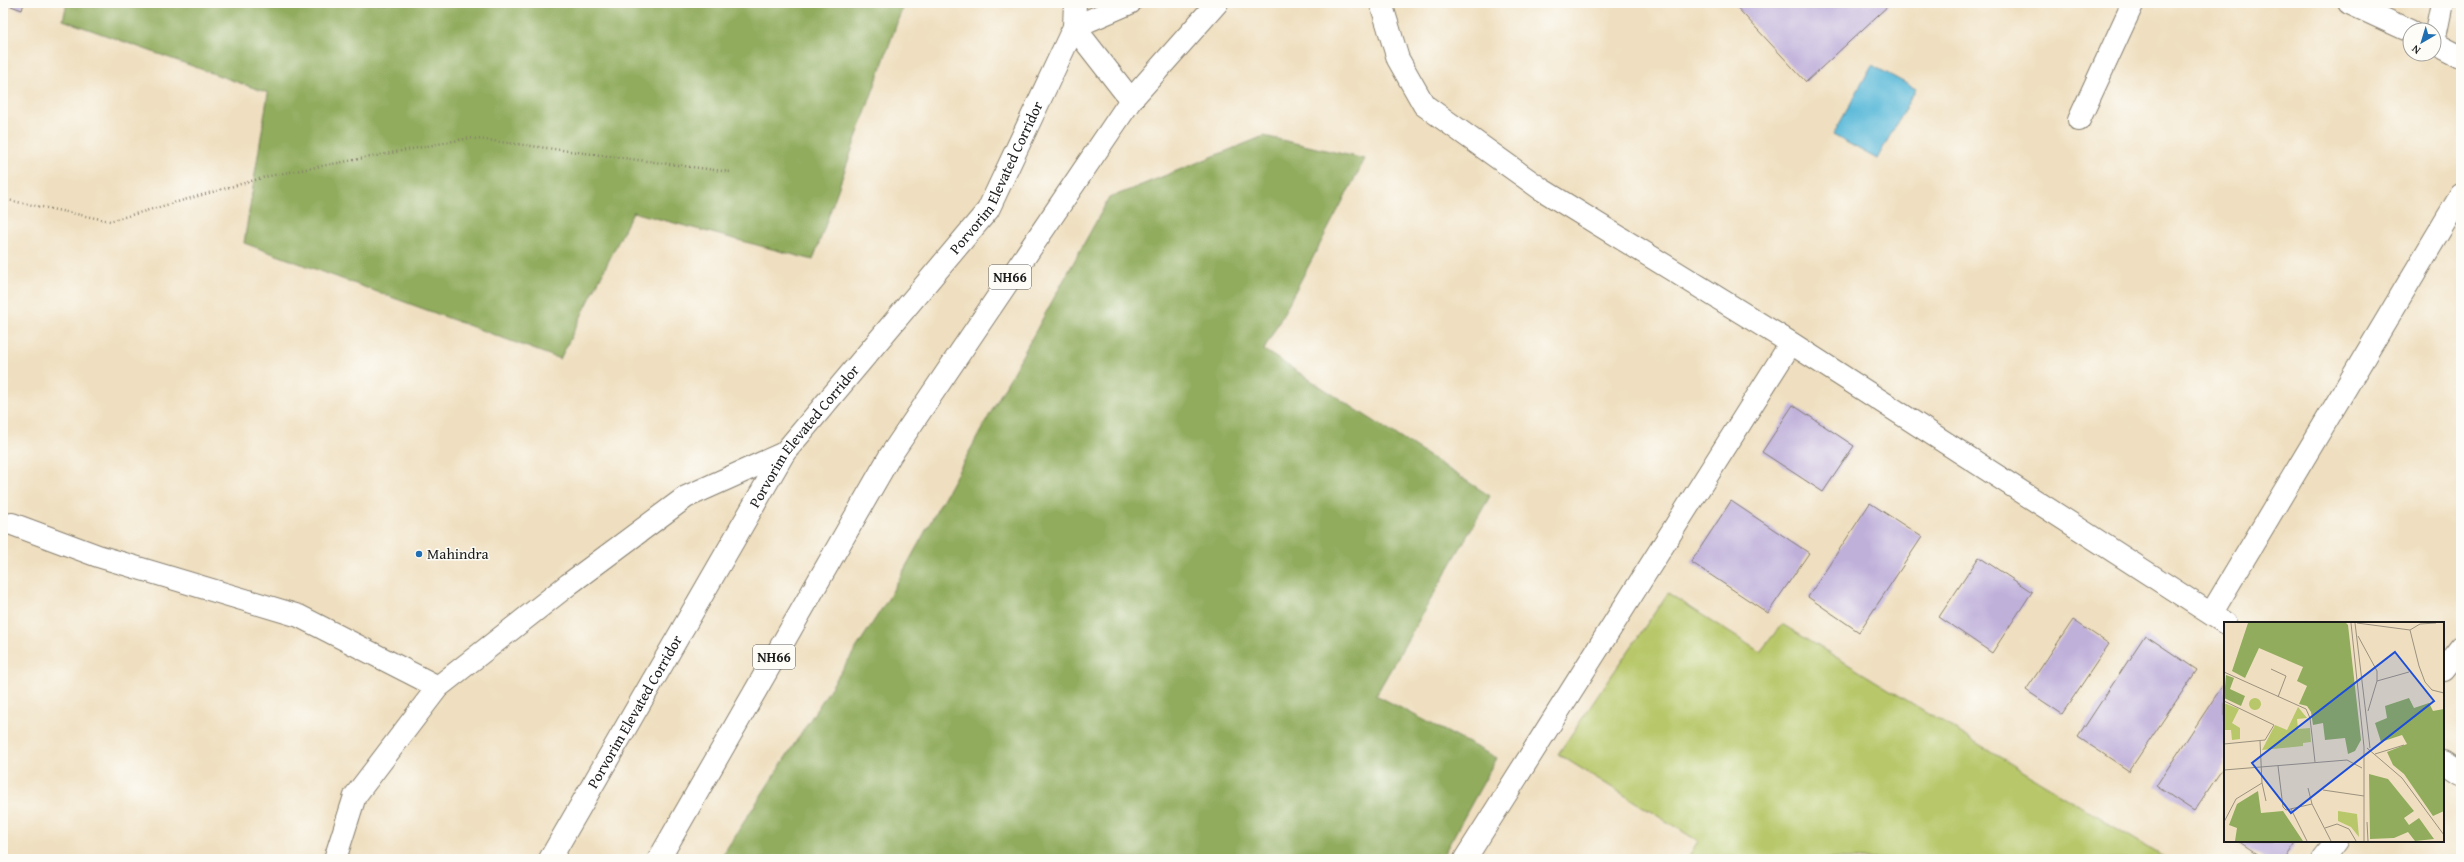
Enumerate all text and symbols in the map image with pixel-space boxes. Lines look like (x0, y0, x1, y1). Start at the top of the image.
north arrow (2402, 22, 2442, 62)
text: N (2408, 41, 2424, 58)
street label: Porvorim Elevated Corridor (944, 98, 1048, 258)
road number: NH66 (989, 265, 1031, 289)
street label: Porvorim Elevated Corridor (744, 360, 864, 511)
place label: Mahindra (427, 543, 489, 564)
marker: Mahindra (414, 549, 424, 559)
inset map (2224, 622, 2444, 842)
street label: Porvorim Elevated Corridor (582, 631, 687, 792)
road number: NH66 (753, 645, 795, 669)

